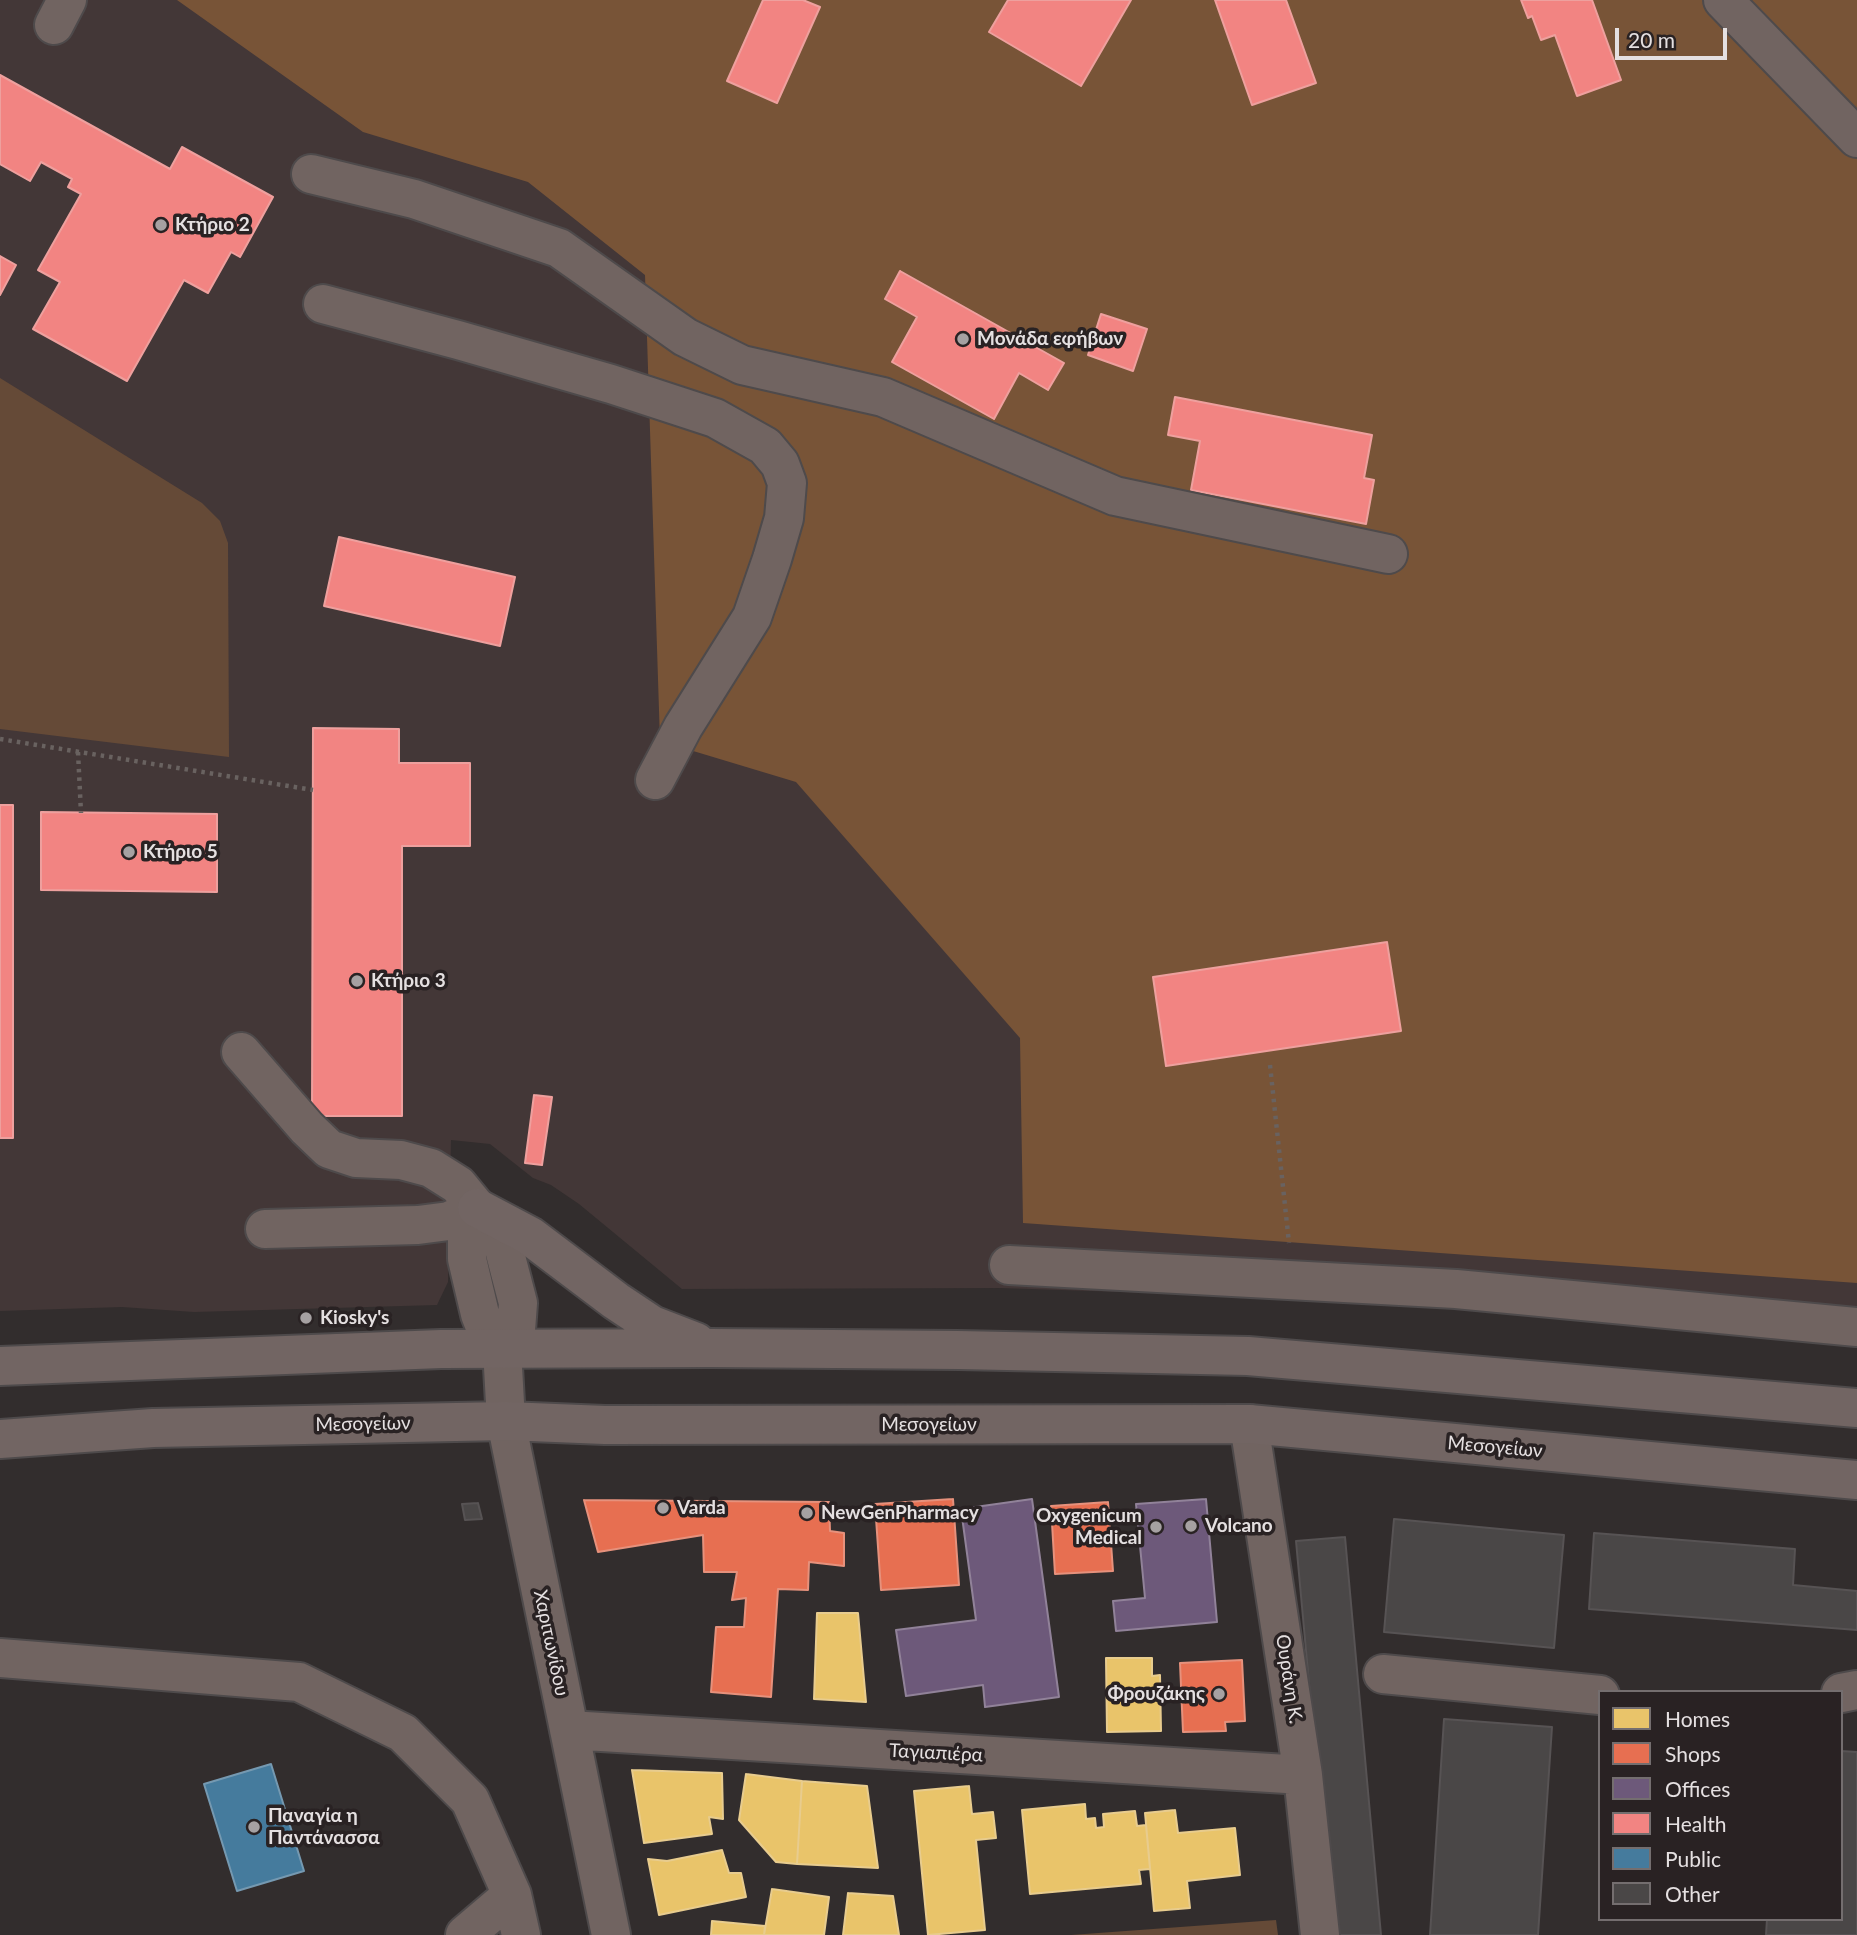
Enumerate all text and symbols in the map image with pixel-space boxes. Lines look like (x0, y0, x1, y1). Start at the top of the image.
scale bar (1619, 14, 1731, 58)
text: 20 m (1628, 27, 1675, 52)
place label: Κτήριο 2 (175, 214, 250, 236)
marker: Κτήριο 2 (153, 217, 169, 233)
place label: Μονάδα εφήβων (977, 328, 1123, 350)
marker: Μονάδα εφήβων (955, 331, 971, 347)
place label: Κτήριο 5 (143, 841, 218, 863)
marker: Κτήριο 5 (121, 844, 137, 860)
place label: Κτήριο 3 (371, 970, 446, 992)
marker: Κτήριο 3 (349, 973, 365, 989)
place label: Kiosky's (320, 1307, 389, 1329)
marker: Kiosky's (298, 1310, 314, 1326)
street label: Μεσογείων (315, 1412, 411, 1436)
street label: Μεσογείων (881, 1414, 977, 1436)
street label: Μεσογείων (1447, 1431, 1543, 1463)
place label: Varda (677, 1497, 726, 1519)
marker: Varda (655, 1500, 671, 1516)
place label: NewGenPharmacy (821, 1502, 979, 1524)
marker: NewGenPharmacy (799, 1505, 815, 1521)
place label: Oxygenicum Medical (1036, 1505, 1142, 1549)
place label: Volcano (1205, 1515, 1273, 1537)
marker: Volcano (1183, 1518, 1199, 1534)
marker: Oxygenicum Medical (1148, 1519, 1164, 1535)
street label: Χαριτωνίδου (529, 1588, 573, 1698)
street label: Ουράνη Κ. (1271, 1633, 1307, 1725)
place label: Φρουζάκης (1107, 1683, 1205, 1705)
marker: Φρουζάκης (1211, 1686, 1227, 1702)
legend (1598, 1690, 1843, 1921)
text: Homes (1665, 1706, 1730, 1731)
street label: Ταγιαπιέρα (889, 1739, 983, 1767)
text: Shops (1665, 1741, 1721, 1766)
text: Offices (1665, 1776, 1730, 1801)
place label: Παναγία η Παντάνασσα (268, 1805, 380, 1849)
text: Health (1665, 1811, 1726, 1836)
marker: Παναγία η Παντάνασσα (246, 1819, 262, 1835)
text: Public (1665, 1846, 1721, 1871)
text: Other (1665, 1881, 1720, 1906)

